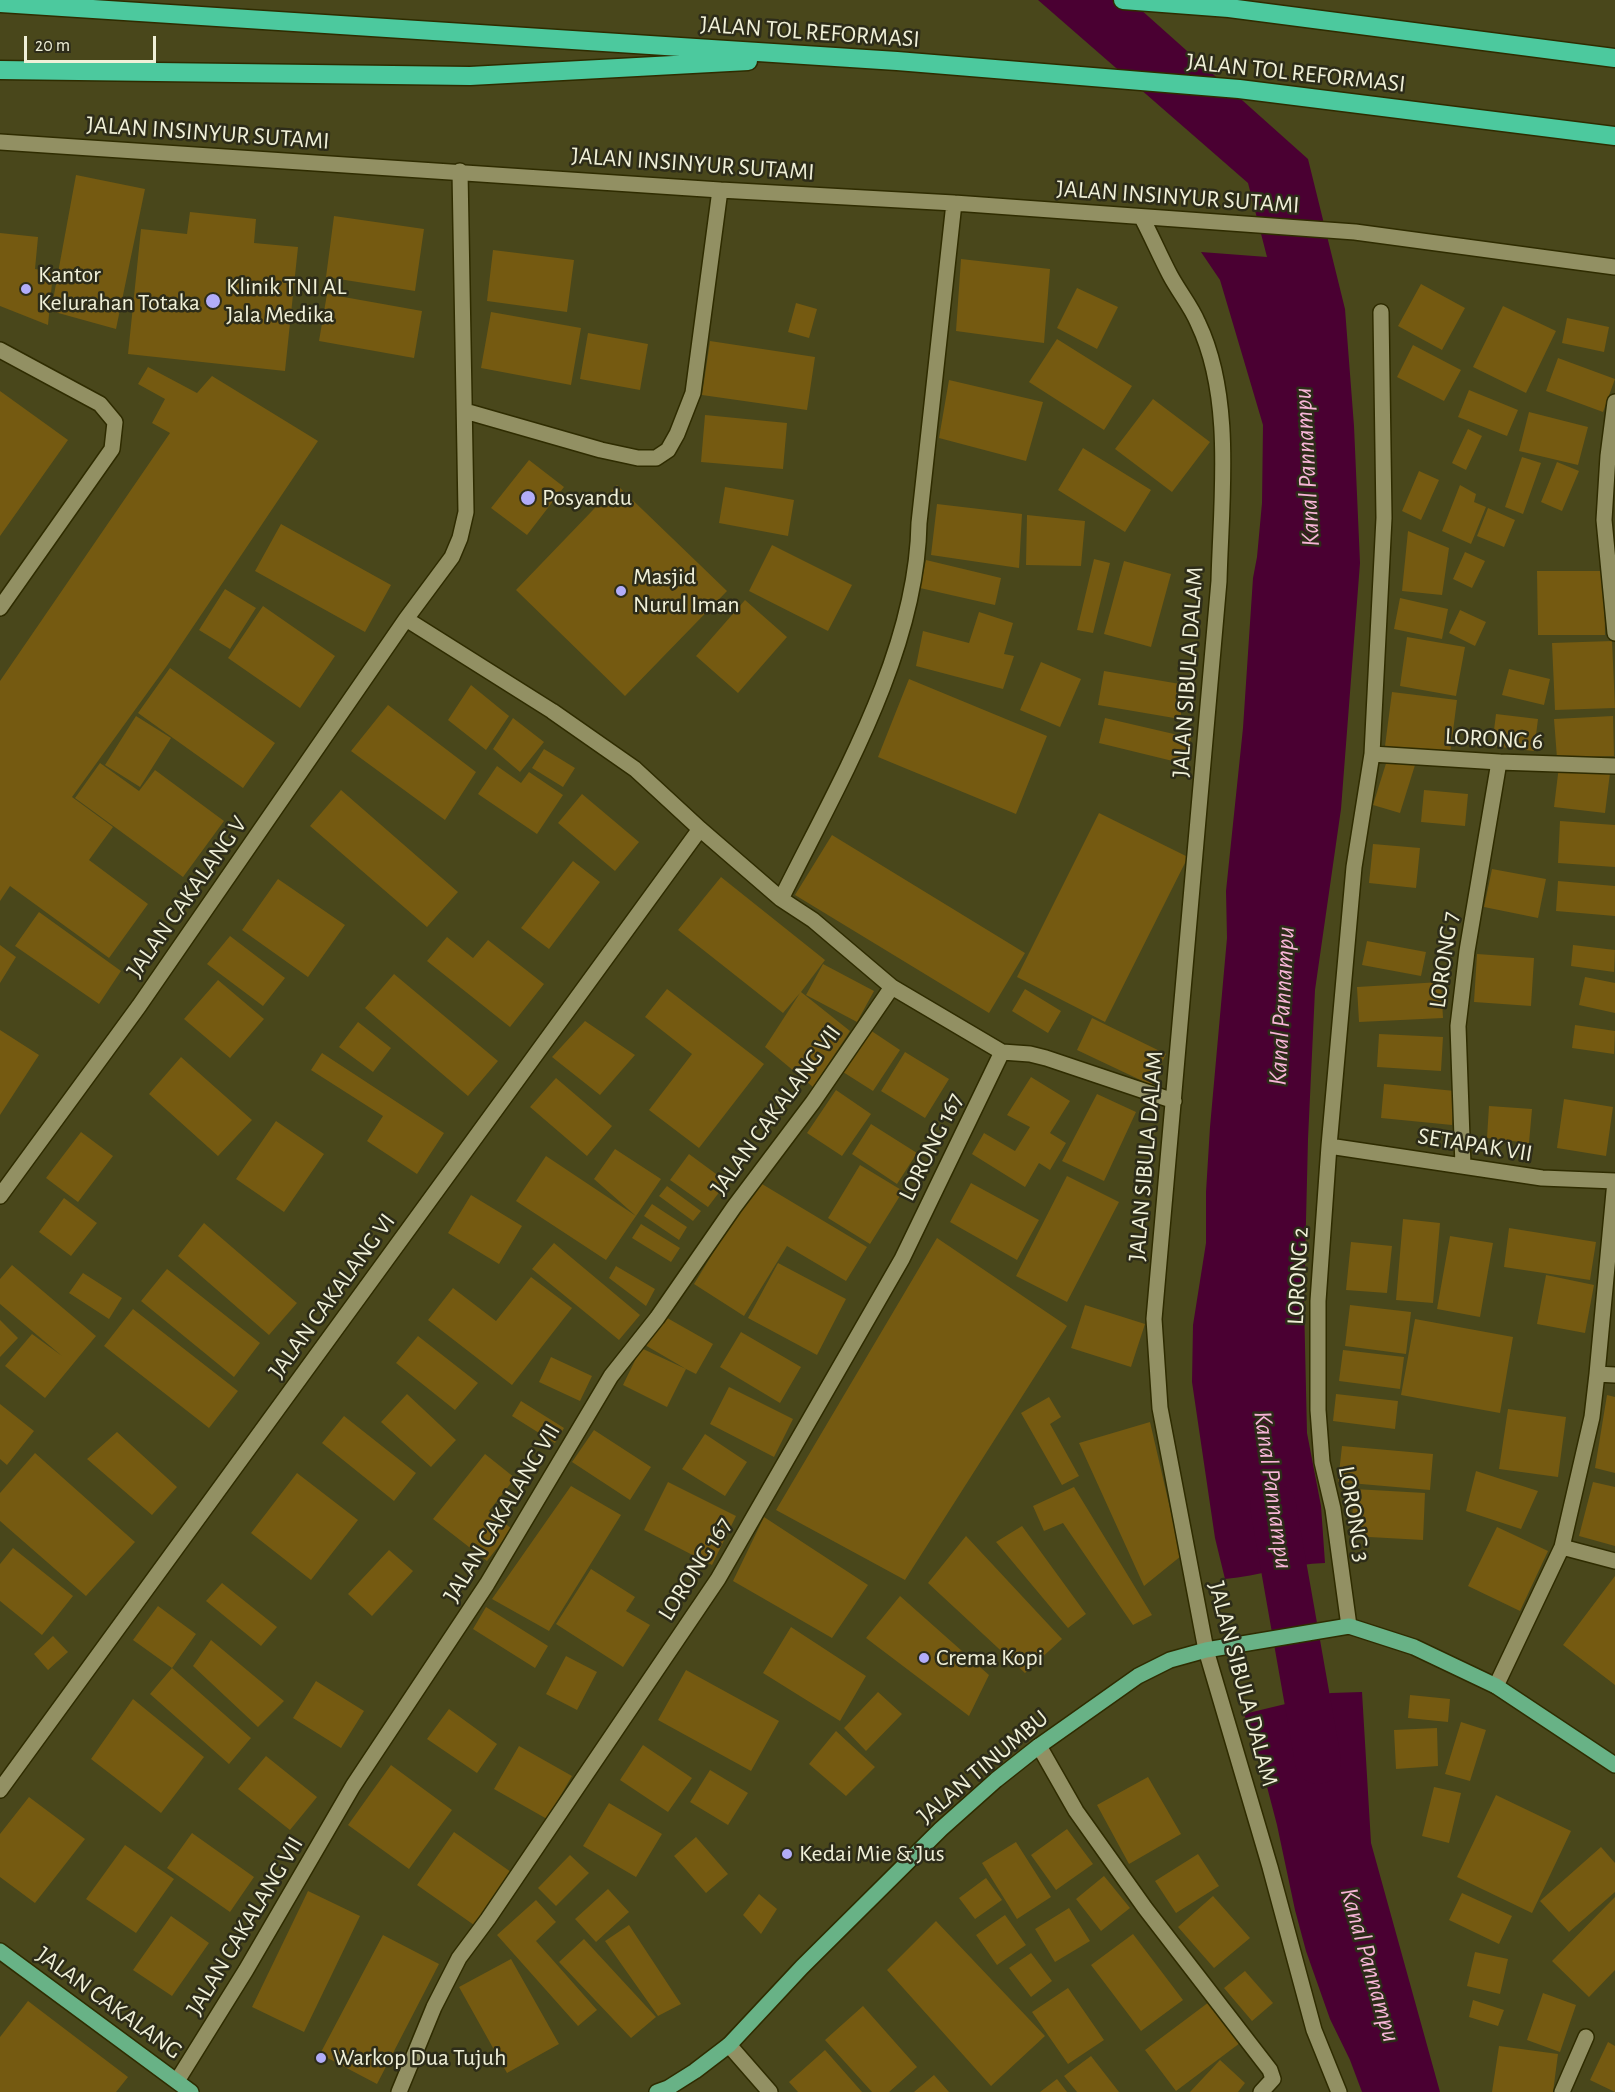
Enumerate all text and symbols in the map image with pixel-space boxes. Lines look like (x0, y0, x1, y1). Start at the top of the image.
street label: JALAN TOL REFORMASI (699, 10, 921, 54)
scale bar (27, 24, 159, 62)
text: 20 m (35, 37, 70, 55)
street label: JALAN TOL REFORMASI (1185, 47, 1407, 99)
street label: JALAN INSINYUR SUTAMI (86, 110, 330, 156)
street label: JALAN INSINYUR SUTAMI (571, 141, 815, 187)
street label: JALAN INSINYUR SUTAMI (1056, 174, 1300, 220)
place label: Kantor Kelurahan Totaka (38, 261, 200, 317)
place label: Klinik TNI AL Jala Medika (226, 273, 346, 329)
marker: Kantor Kelurahan Totaka (19, 282, 33, 296)
marker: Klinik TNI AL Jala Medika (204, 292, 222, 310)
water label: Kanal Pannampu (1287, 387, 1327, 547)
place label: Posyandu (542, 484, 632, 512)
marker: Posyandu (519, 489, 537, 507)
place label: Masjid Nurul Iman (633, 563, 740, 619)
street label: JALAN SIBULA DALAM (1166, 566, 1210, 778)
marker: Masjid Nurul Iman (614, 584, 628, 598)
street label: LORONG 6 (1444, 722, 1544, 756)
street label: JALAN CAKALANG V (121, 811, 253, 983)
street label: LORONG 7 (1423, 910, 1465, 1010)
water label: Kanal Pannampu (1262, 926, 1302, 1086)
street label: JALAN CAKALANG VII (705, 1019, 847, 1201)
street label: JALAN SIBULA DALAM (1122, 1050, 1170, 1262)
street label: LORONG 167 (893, 1088, 969, 1206)
street label: SETAPAK VII (1416, 1122, 1534, 1168)
street label: JALAN CAKALANG VI (262, 1208, 402, 1384)
street label: LORONG 2 (1281, 1226, 1315, 1326)
water label: Kanal Pannampu (1246, 1409, 1300, 1571)
street label: JALAN CAKALANG VII (437, 1418, 567, 1608)
street label: LORONG 3 (1331, 1464, 1377, 1564)
street label: LORONG 167 (652, 1512, 738, 1626)
street label: JALAN SIBULA DALAM (1202, 1578, 1284, 1790)
place label: Crema Kopi (936, 1644, 1043, 1672)
marker: Crema Kopi (917, 1651, 931, 1665)
street label: JALAN TINUMBU (912, 1704, 1054, 1830)
street label: JALAN CAKALANG VII (180, 1831, 310, 2021)
place label: Kedai Mie & Jus (799, 1840, 945, 1868)
marker: Kedai Mie & Jus (780, 1847, 794, 1861)
water label: Kanal Pannampu (1333, 1884, 1407, 2046)
street label: JALAN CAKALANG (31, 1940, 187, 2066)
place label: Warkop Dua Tujuh (333, 2044, 506, 2072)
marker: Warkop Dua Tujuh (314, 2051, 328, 2065)

